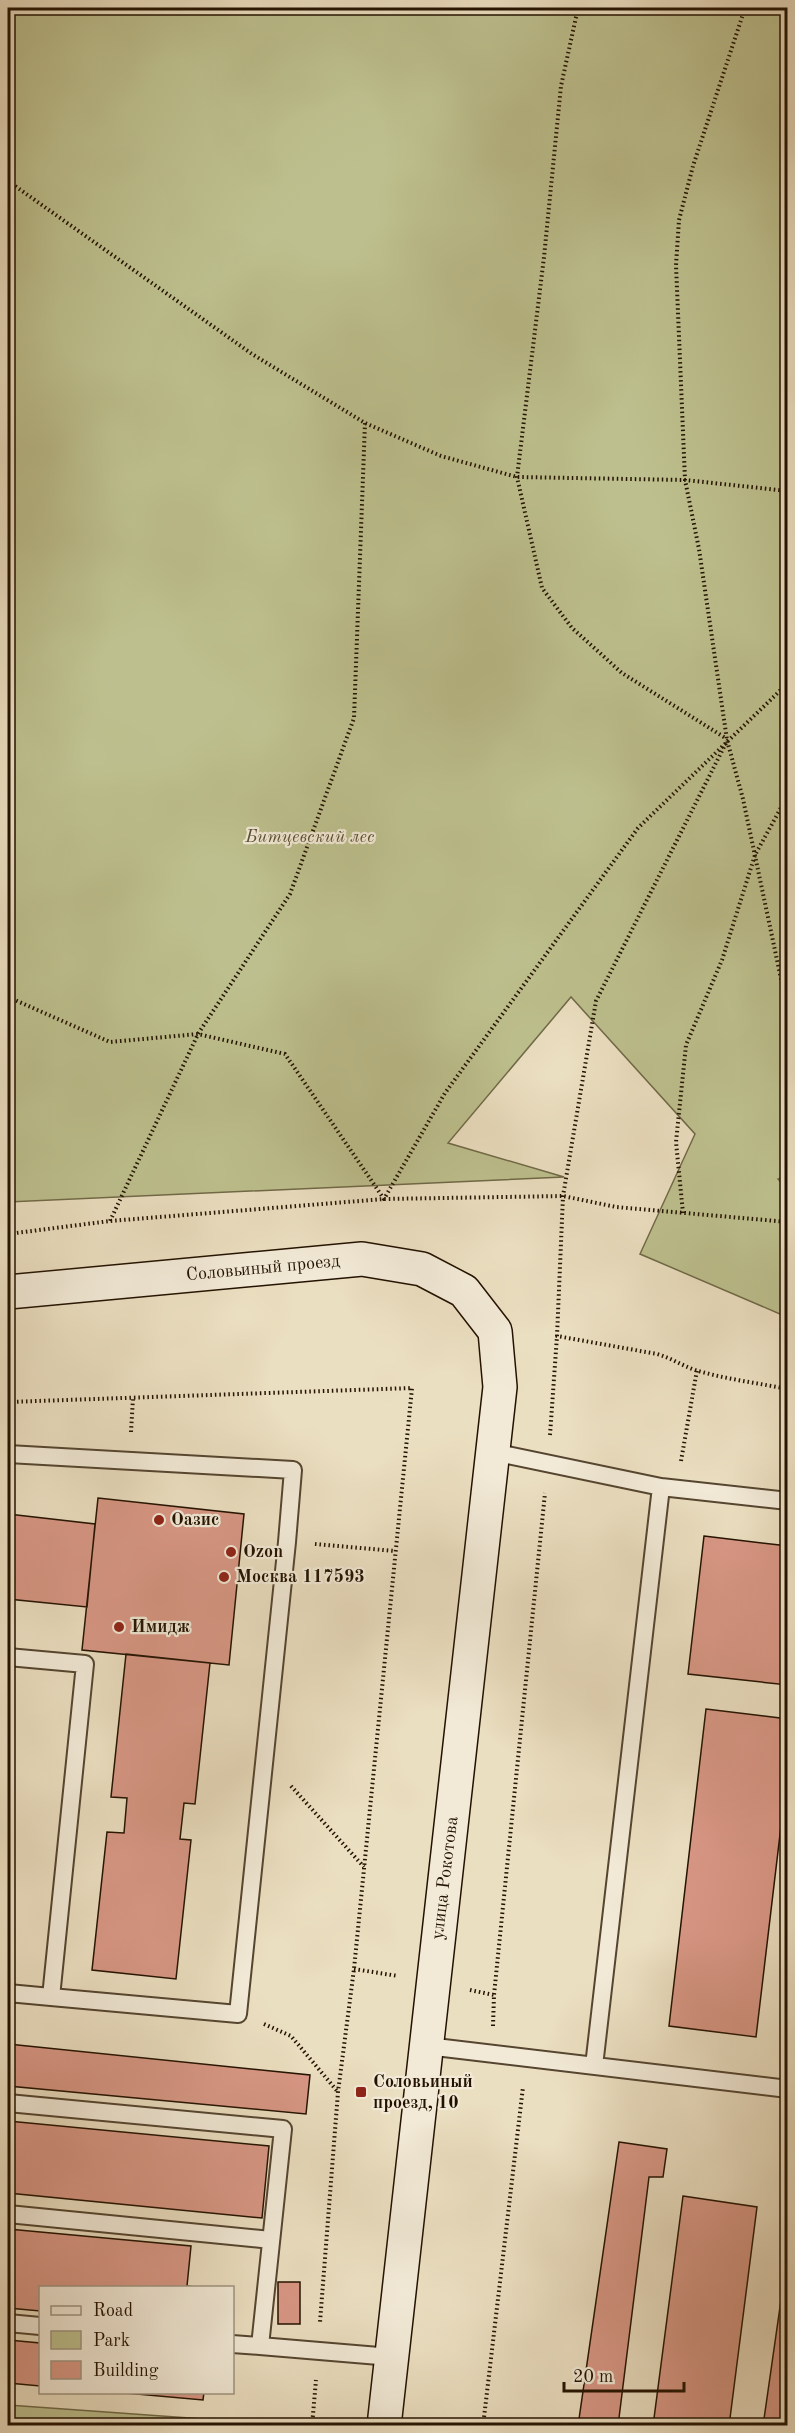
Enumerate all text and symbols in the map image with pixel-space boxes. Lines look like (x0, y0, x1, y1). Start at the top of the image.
park label: Битцевский лес (244, 828, 375, 846)
street label: Соловьиный проезд (185, 1252, 341, 1284)
place label: Оазис (171, 1511, 220, 1529)
marker: Оазис (152, 1513, 166, 1527)
place label: Ozon (243, 1543, 283, 1561)
marker: Ozon (224, 1545, 238, 1559)
place label: Москва 117593 (236, 1568, 365, 1586)
marker: Москва 117593 (217, 1570, 231, 1584)
place label: Имидж (131, 1618, 190, 1636)
marker: Имидж (112, 1620, 126, 1634)
street label: улица Рокотова (429, 1815, 462, 1941)
place label: Соловьиный проезд, 10 (373, 2073, 473, 2112)
marker: Соловьиный проезд, 10 (354, 2085, 368, 2099)
legend (39, 2286, 234, 2394)
text: Road (93, 2302, 133, 2320)
text: Park (93, 2332, 130, 2350)
scale bar (564, 2355, 684, 2393)
text: Building (93, 2362, 159, 2380)
text: 20 m (573, 2368, 613, 2386)

